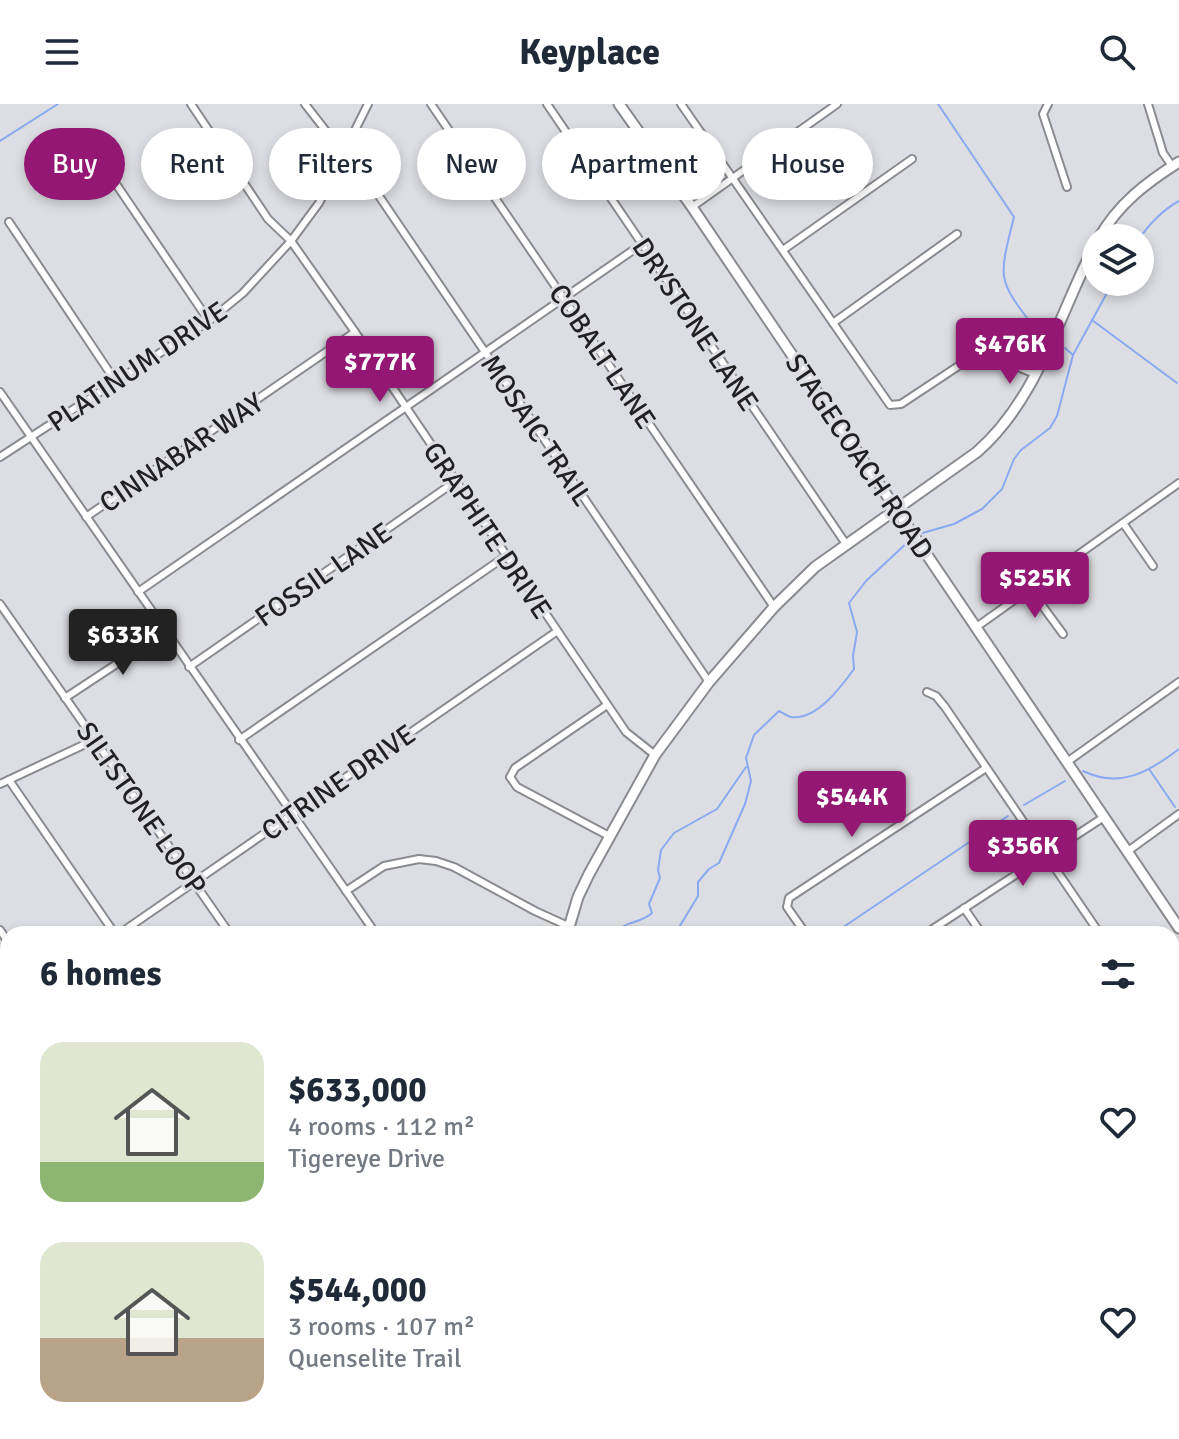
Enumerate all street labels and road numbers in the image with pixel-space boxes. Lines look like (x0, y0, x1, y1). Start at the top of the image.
street label: DRYSTONE LANE (625, 232, 766, 418)
street label: COBALT LANE (541, 278, 663, 435)
street label: PLATINUM DRIVE (41, 294, 234, 439)
street label: STAGECOACH ROAD (778, 347, 940, 566)
street label: MOSAIC TRAIL (473, 348, 599, 513)
street label: CINNABAR WAY (93, 386, 270, 520)
street label: GRAPHITE DRIVE (416, 436, 559, 625)
street label: FOSSIL LANE (249, 515, 398, 634)
street label: SILTSTONE LOOP (69, 716, 213, 901)
street label: CITRINE DRIVE (255, 717, 422, 848)

